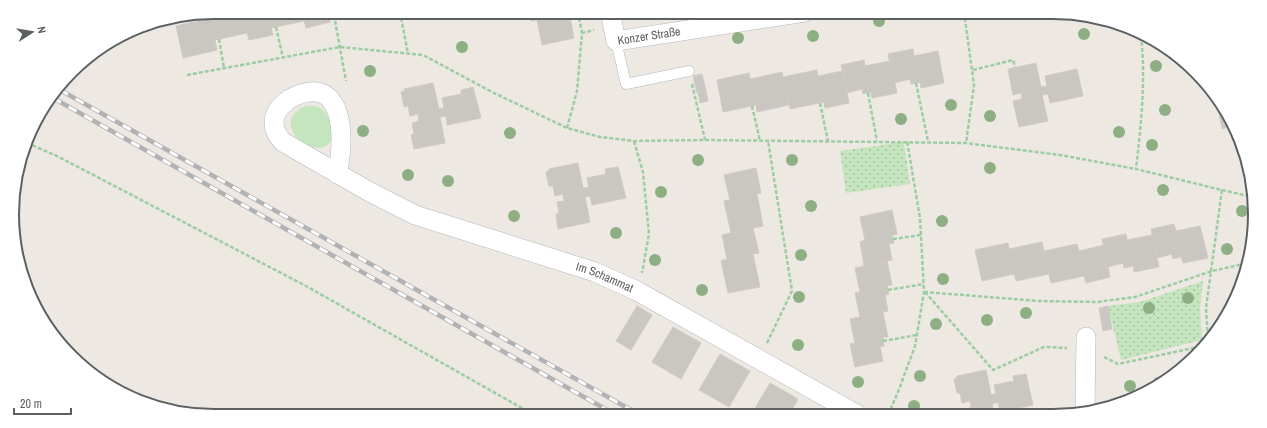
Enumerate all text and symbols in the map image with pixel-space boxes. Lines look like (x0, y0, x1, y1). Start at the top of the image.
north arrow (12, 12, 52, 52)
street label: Konzer Straße (616, 23, 682, 49)
text: N (34, 25, 49, 35)
street label: Im Schammat (574, 258, 636, 296)
scale bar (14, 390, 71, 416)
text: 20 m (20, 396, 42, 412)

